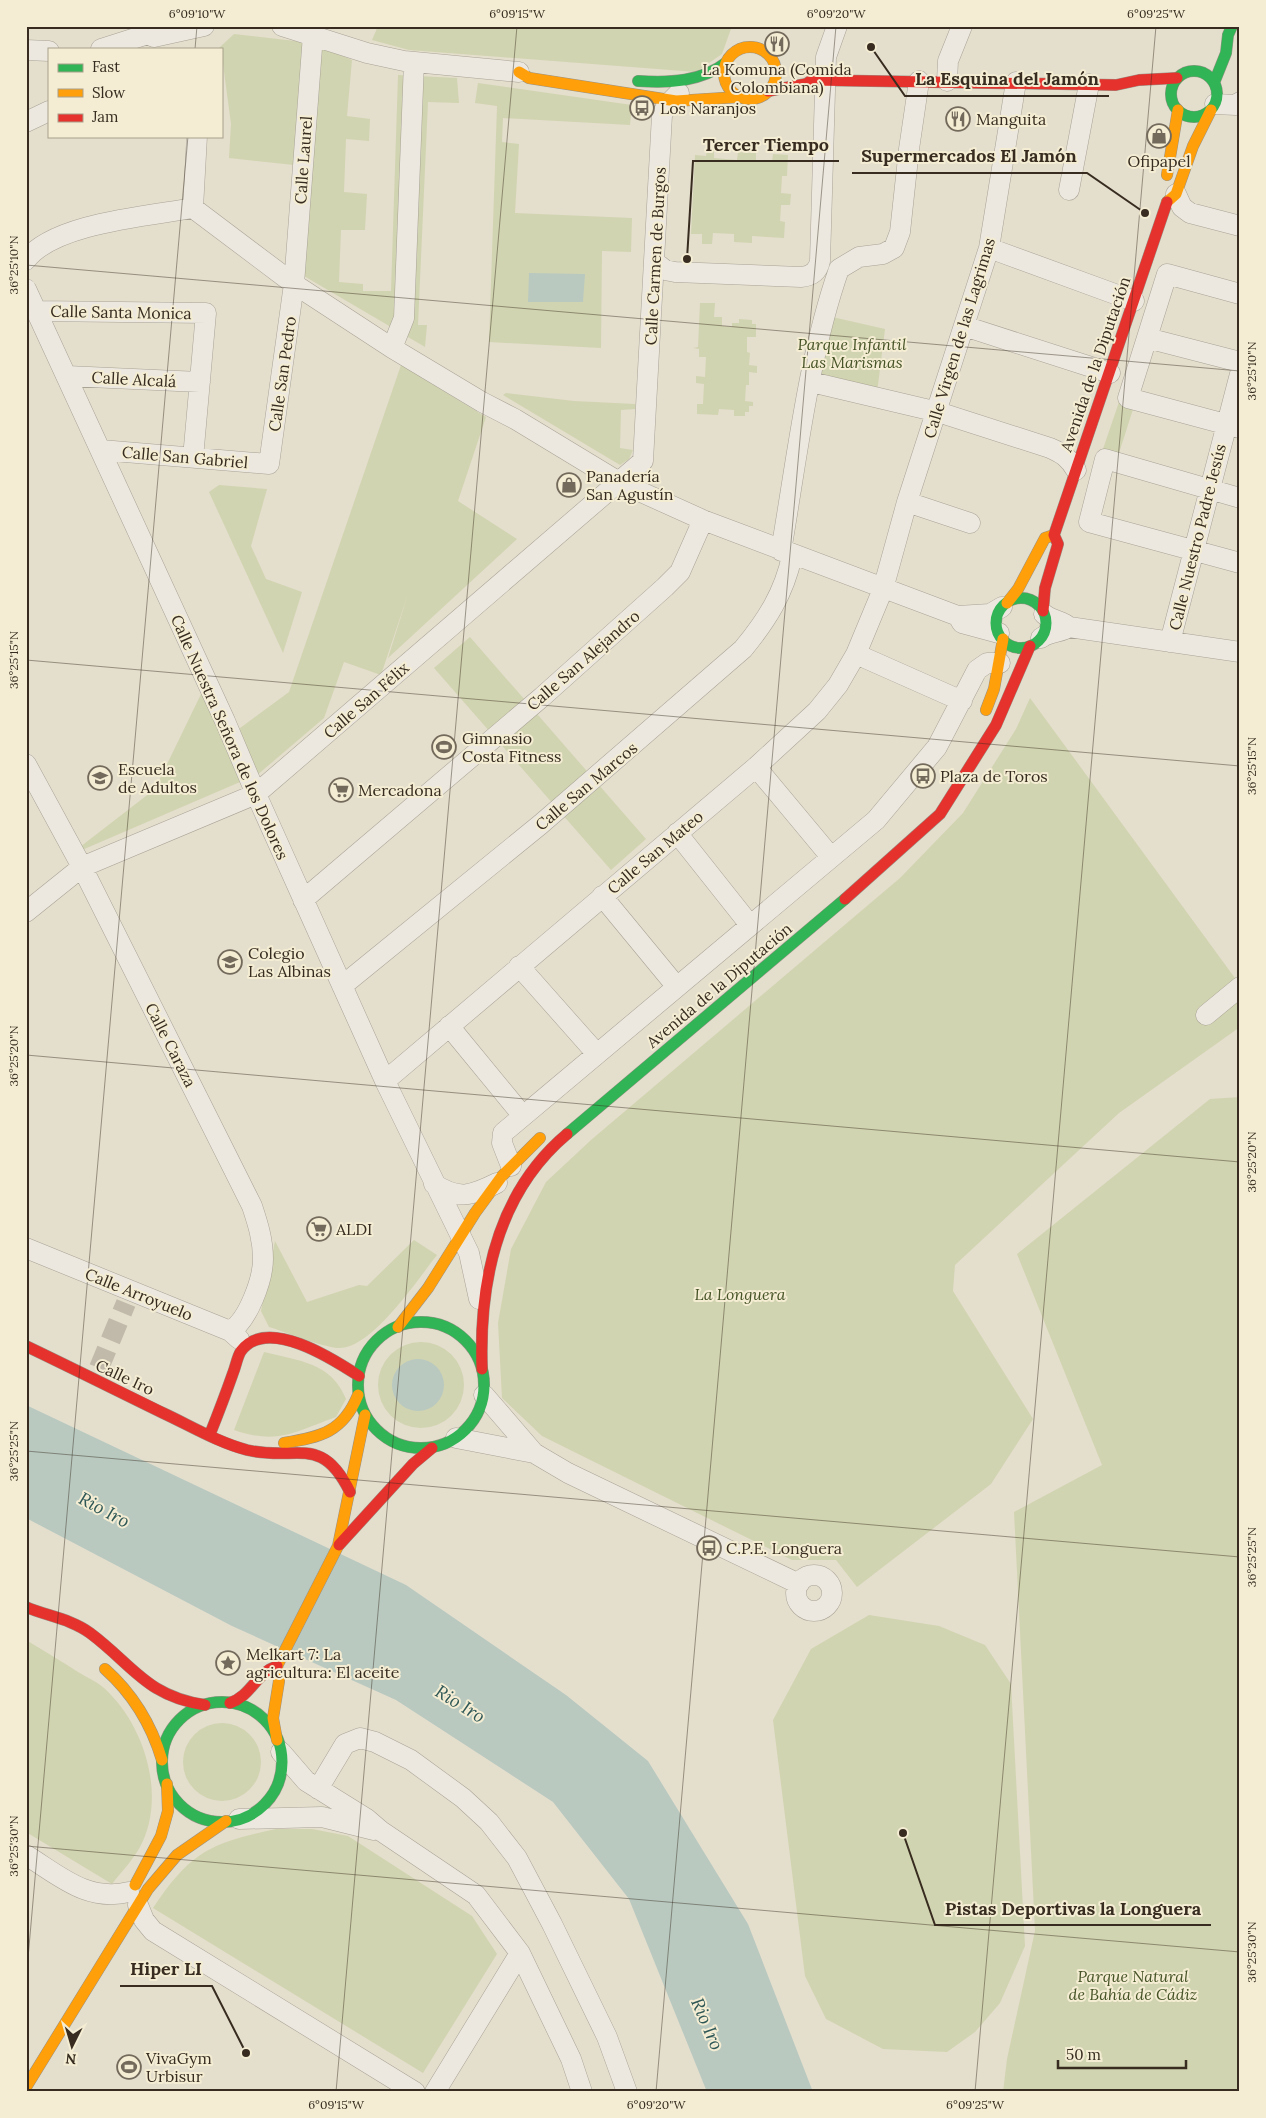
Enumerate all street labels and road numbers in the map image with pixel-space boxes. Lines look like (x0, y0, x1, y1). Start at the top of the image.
street label: Calle Laurel (290, 115, 316, 205)
street label: Calle Carmen de Burgos (640, 166, 670, 346)
street label: Calle Virgen de las Lagrimas (919, 235, 999, 441)
street label: Avenida de la Diputación (1055, 274, 1134, 455)
street label: Calle Santa Monica (50, 301, 192, 323)
street label: Calle San Pedro (264, 315, 300, 433)
street label: Calle Alcalá (91, 367, 177, 391)
street label: Calle San Gabriel (121, 442, 249, 472)
street label: Calle Nuestro Padre Jesús (1164, 442, 1230, 632)
street label: Calle San Alejandro (522, 605, 644, 715)
street label: Calle Nuestra Señora de los Dolores (167, 611, 293, 863)
street label: Calle San Félix (319, 657, 413, 743)
street label: Calle San Marcos (531, 737, 641, 835)
street label: Calle San Mateo (603, 806, 707, 898)
street label: Avenida de la Diputación (641, 918, 796, 1052)
street label: Calle Caraza (141, 999, 201, 1091)
street label: Calle Arroyuelo (82, 1263, 196, 1325)
street label: Calle Iro (92, 1355, 158, 1399)

